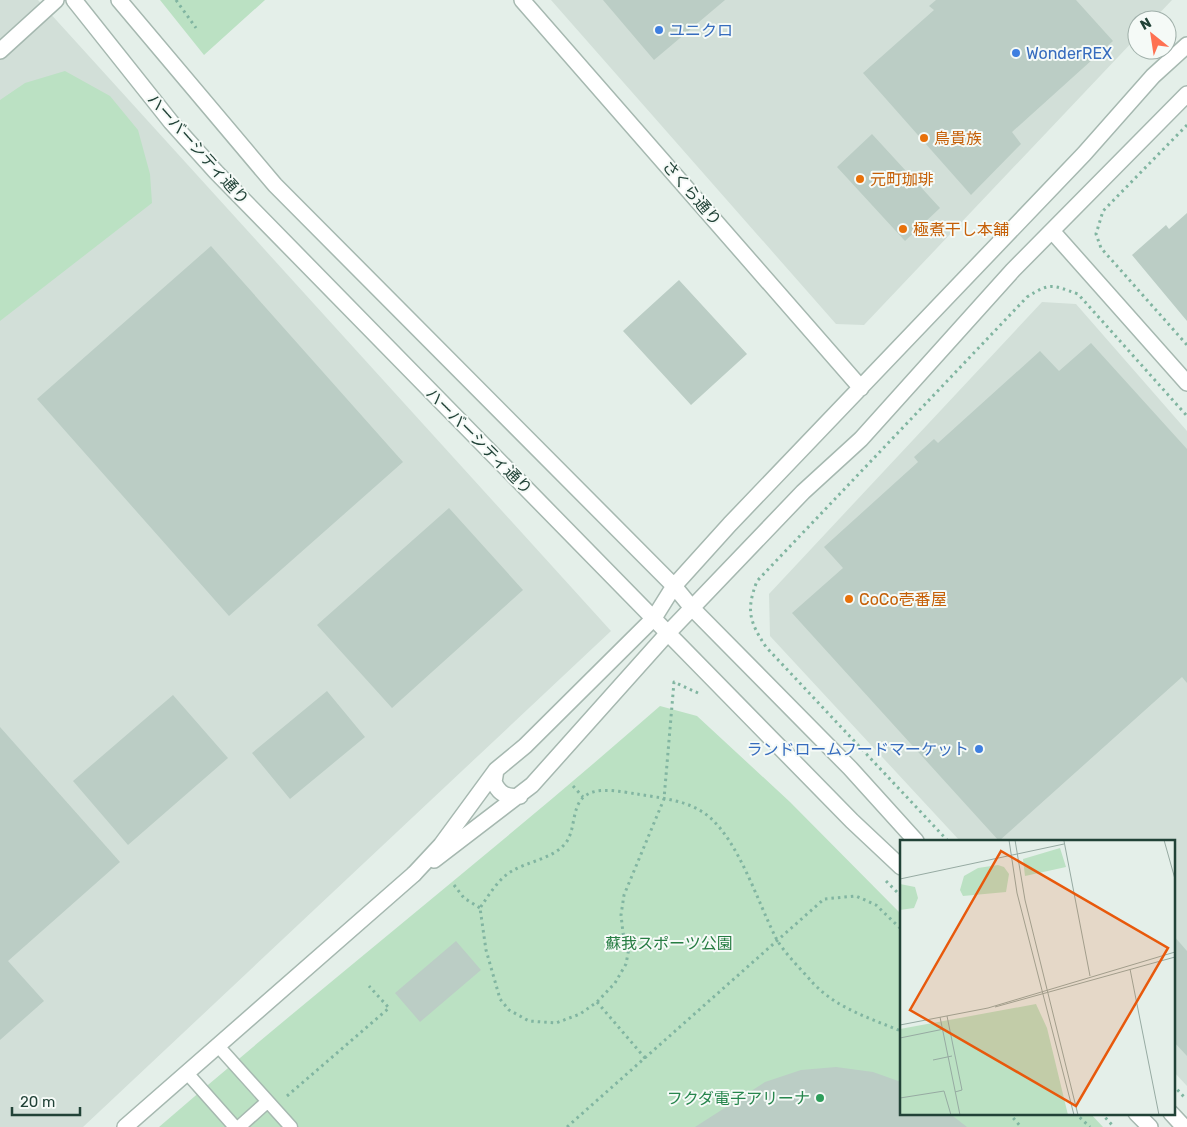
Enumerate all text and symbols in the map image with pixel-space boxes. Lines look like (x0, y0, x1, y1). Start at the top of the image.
north arrow (1127, 10, 1177, 60)
text: N (1137, 14, 1154, 34)
place label: ユニクロ (669, 21, 733, 40)
marker: ユニクロ (653, 24, 665, 36)
place label: WonderREX (1026, 44, 1112, 63)
marker: WonderREX (1010, 47, 1022, 59)
street label: ハーバーシティ通り (143, 90, 253, 208)
place label: 鳥貴族 (934, 129, 982, 148)
marker: 鳥貴族 (918, 132, 930, 144)
street label: さくら通り (659, 157, 725, 229)
place label: 元町珈琲 (870, 170, 934, 189)
marker: 元町珈琲 (854, 173, 866, 185)
place label: 極煮干し本舗 (913, 220, 1009, 239)
marker: 極煮干し本舗 (897, 223, 909, 235)
street label: ハーバーシティ通り (422, 384, 536, 498)
place label: CoCo壱番屋 (859, 590, 947, 609)
marker: CoCo壱番屋 (843, 593, 855, 605)
place label: ランドロームフードマーケット (746, 740, 969, 759)
marker: ランドロームフードマーケット (973, 743, 985, 755)
inset map (900, 840, 1174, 1114)
park label: 蘇我スポーツ公園 (605, 934, 733, 953)
scale bar (12, 1084, 80, 1116)
place label: フクダ電子アリーナ (667, 1089, 810, 1108)
marker: フクダ電子アリーナ (814, 1092, 826, 1104)
text: 20 m (20, 1093, 55, 1111)

